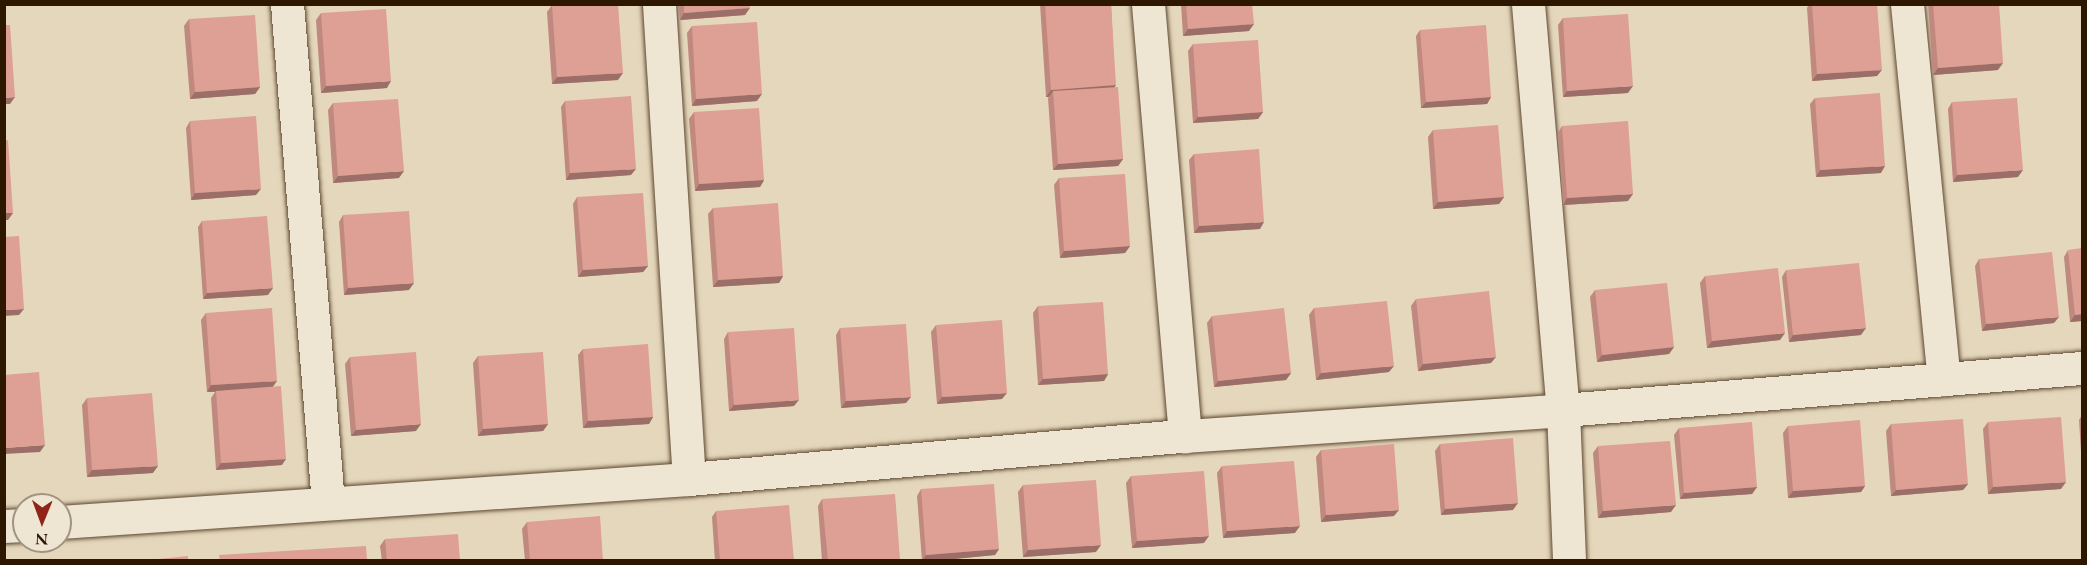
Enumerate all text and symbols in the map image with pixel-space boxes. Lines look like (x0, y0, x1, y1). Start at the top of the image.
north arrow (12, 493, 72, 553)
text: N (35, 529, 48, 550)

